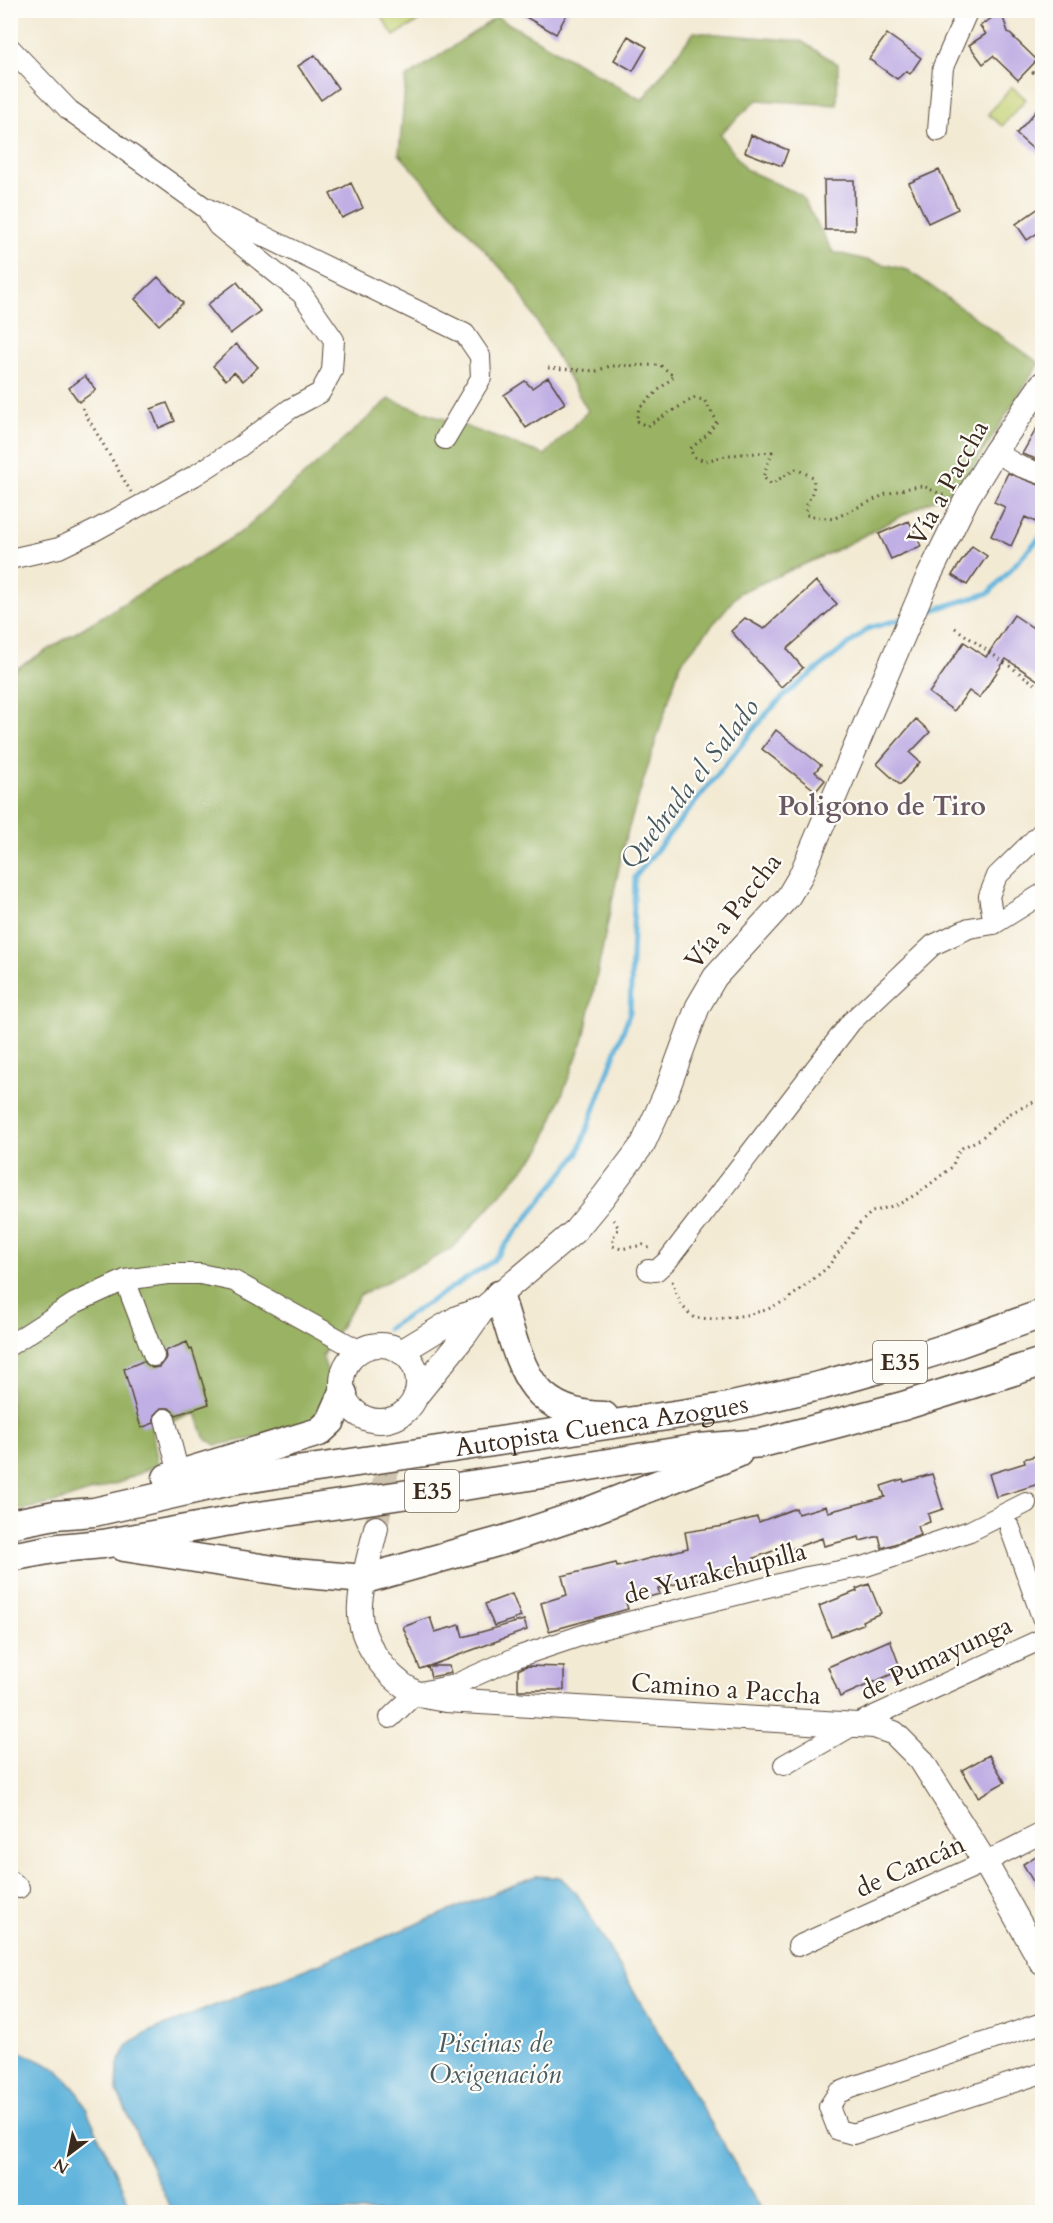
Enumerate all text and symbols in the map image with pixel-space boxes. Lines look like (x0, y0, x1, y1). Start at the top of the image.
street label: Vía a Paccha (899, 414, 997, 552)
water label: Quebrada el Salado (612, 691, 769, 877)
district label: Poligono de Tiro (778, 788, 986, 825)
street label: Vía a Paccha (677, 846, 789, 976)
road number: E35 (873, 1341, 927, 1383)
street label: Autopista Cuenca Azogues (453, 1385, 751, 1465)
road number: E35 (405, 1470, 459, 1512)
street label: de Yurakchupilla (620, 1533, 810, 1613)
street label: de Pumayunga (854, 1607, 1018, 1709)
street label: Camino a Paccha (630, 1665, 822, 1713)
street label: de Cancán (850, 1826, 970, 1906)
water label: Piscinas de Oxigenación (429, 2025, 561, 2093)
north arrow (39, 2124, 99, 2184)
text: N (50, 2153, 73, 2179)

